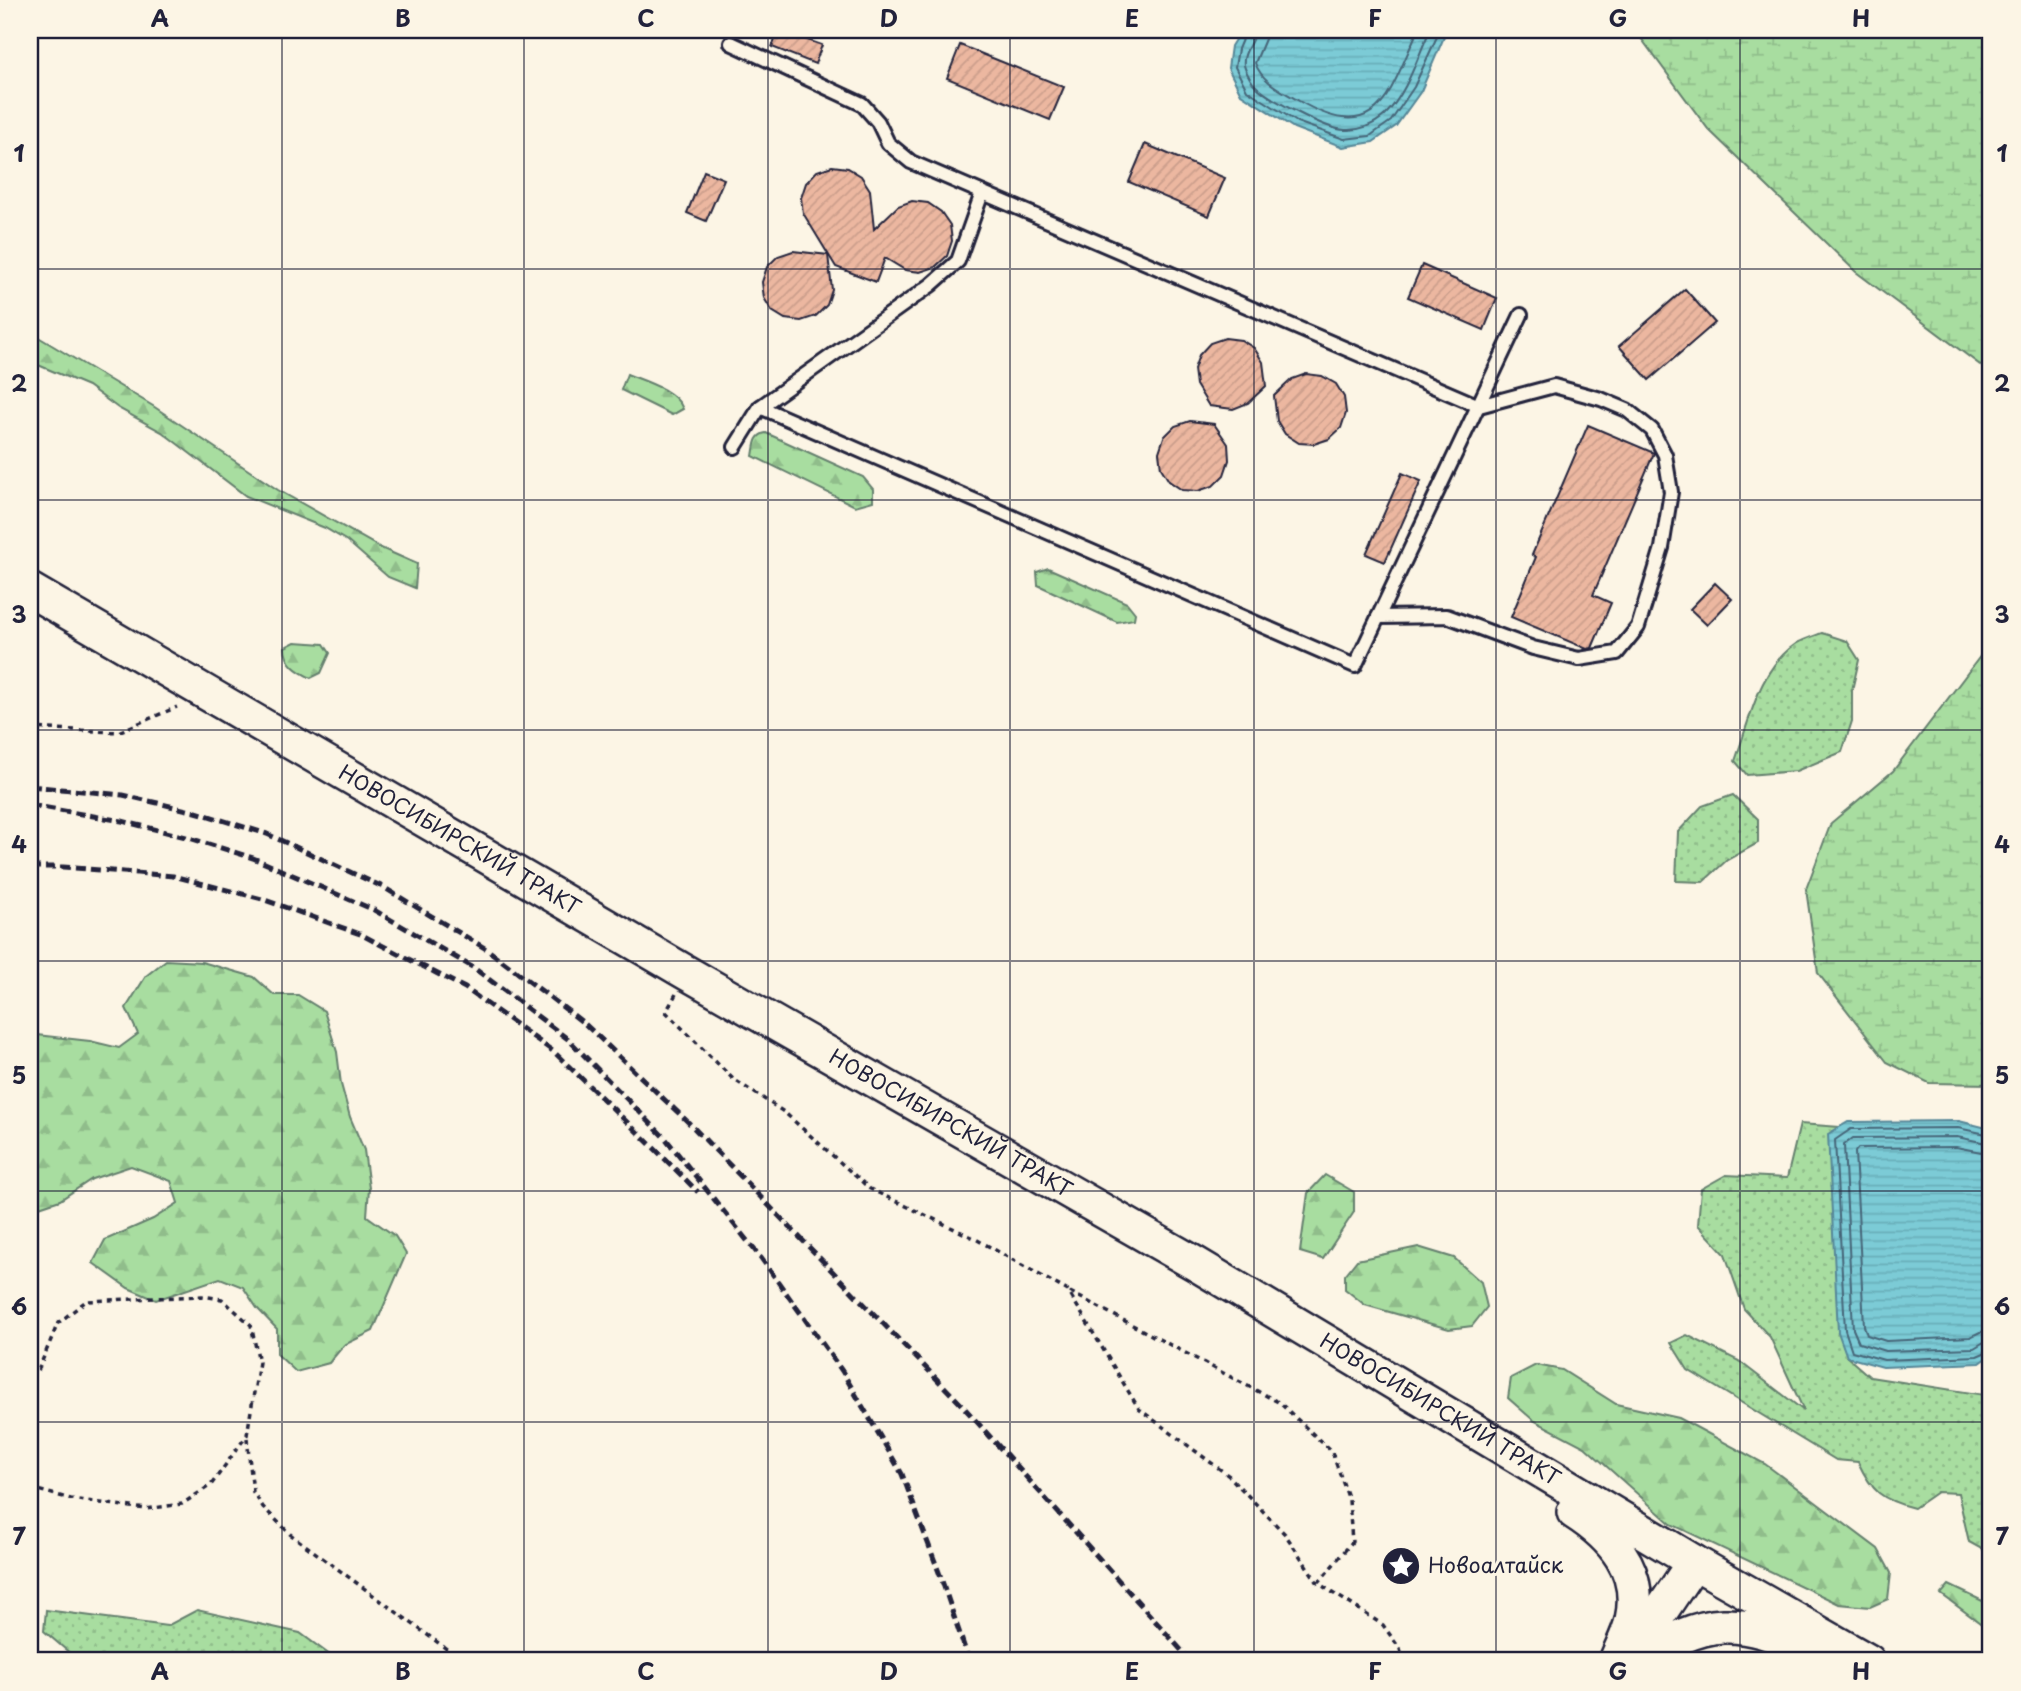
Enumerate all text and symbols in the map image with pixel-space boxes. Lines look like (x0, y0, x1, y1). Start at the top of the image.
text: A (151, 0, 169, 35)
text: B (395, 0, 411, 35)
text: C (637, 0, 655, 35)
text: D (880, 0, 898, 35)
text: E (1125, 0, 1139, 35)
text: F (1368, 0, 1382, 35)
text: G (1609, 0, 1627, 35)
text: H (1852, 0, 1870, 35)
text: 1 (14, 135, 25, 170)
text: 1 (1997, 135, 2008, 170)
text: 2 (11, 365, 27, 400)
text: 2 (1994, 365, 2010, 400)
text: 3 (11, 596, 27, 631)
text: 3 (1994, 596, 2010, 631)
street label: НОВОСИБИРСКИЙ ТРАКТ (333, 755, 588, 922)
text: 4 (11, 826, 27, 861)
text: 4 (1994, 826, 2010, 861)
street label: НОВОСИБИРСКИЙ ТРАКТ (824, 1040, 1080, 1204)
text: 5 (12, 1057, 26, 1092)
text: 5 (1995, 1057, 2009, 1092)
text: 6 (11, 1288, 27, 1323)
text: 6 (1994, 1288, 2010, 1323)
street label: НОВОСИБИРСКИЙ ТРАКТ (1315, 1324, 1568, 1493)
text: 7 (12, 1518, 26, 1553)
text: 7 (1995, 1518, 2009, 1553)
place icon: Новоалтайск (1380, 1545, 1422, 1587)
place label: Новоалтайск (1428, 1548, 1564, 1580)
text: A (151, 1653, 169, 1688)
text: B (395, 1653, 411, 1688)
text: C (637, 1653, 655, 1688)
text: D (880, 1653, 898, 1688)
text: E (1125, 1653, 1139, 1688)
text: F (1368, 1653, 1382, 1688)
text: G (1609, 1653, 1627, 1688)
text: H (1852, 1653, 1870, 1688)

